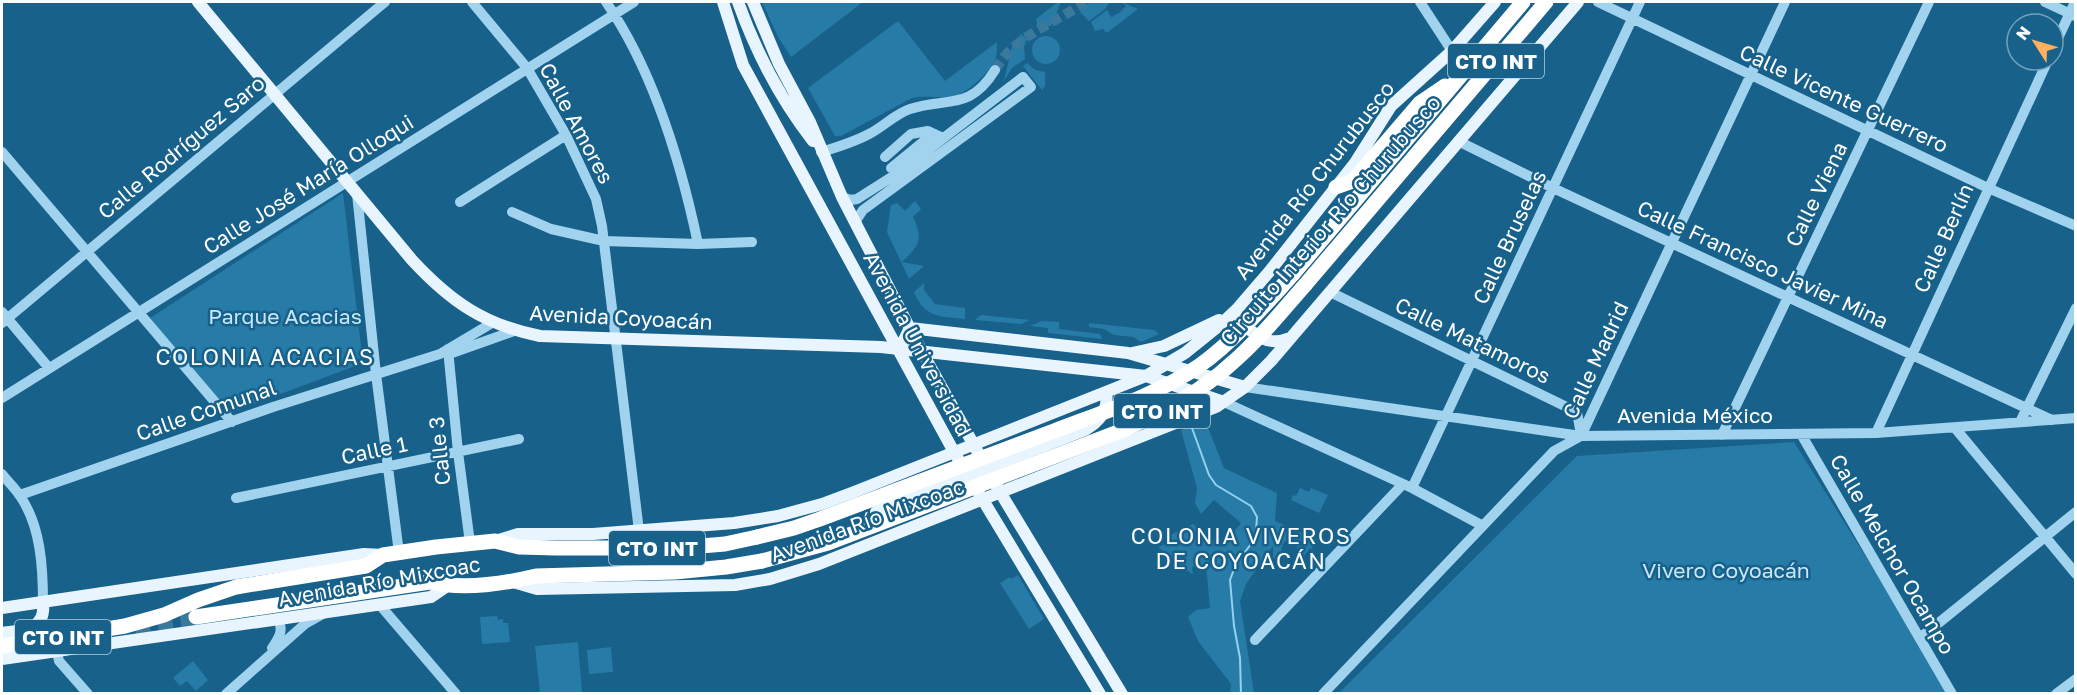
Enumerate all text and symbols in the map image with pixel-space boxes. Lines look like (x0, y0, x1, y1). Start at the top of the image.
north arrow (2005, 12, 2065, 72)
text: N (2011, 22, 2035, 44)
street label: Calle Vicente Guerrero (1736, 38, 1952, 158)
road number: CTO INT (1448, 44, 1544, 78)
street label: Calle Amores (534, 58, 620, 188)
street label: Calle Rodríguez Saro (92, 70, 270, 224)
street label: Avenida Río Churubusco (1229, 76, 1399, 284)
street label: Circuito Interior Río Churubusco (1214, 90, 1446, 350)
street label: Calle José María Olloqui (198, 109, 418, 259)
street label: Calle Viena (1779, 137, 1853, 251)
street label: Calle Bruselas (1467, 166, 1551, 308)
street label: Calle Berlín (1907, 179, 1979, 297)
street label: Calle Francisco Javier Mina (1633, 194, 1893, 334)
street label: Avenida Universidad (858, 247, 978, 441)
street label: Calle Matamoros (1391, 291, 1555, 389)
street label: Calle Madrid (1557, 297, 1633, 423)
street label: Avenida Coyoacán (529, 299, 713, 335)
park label: Parque Acacias (208, 303, 362, 329)
district label: COLONIA ACACIAS (155, 343, 375, 370)
street label: Calle Comunal (133, 374, 279, 446)
road number: CTO INT (1114, 394, 1210, 428)
street label: Avenida México (1617, 402, 1773, 428)
street label: Calle 3 (422, 415, 456, 487)
street label: Calle 1 (339, 430, 409, 470)
street label: Calle Melchor Ocampo (1825, 449, 1961, 659)
street label: Avenida Río Mixcoac (766, 473, 968, 567)
district label: COLONIA VIVEROS DE COYOACÁN (1131, 522, 1351, 574)
road number: CTO INT (609, 531, 705, 565)
street label: Avenida Río Mixcoac (276, 550, 482, 612)
park label: Vivero Coyoacán (1642, 557, 1810, 583)
road number: CTO INT (15, 620, 111, 654)

